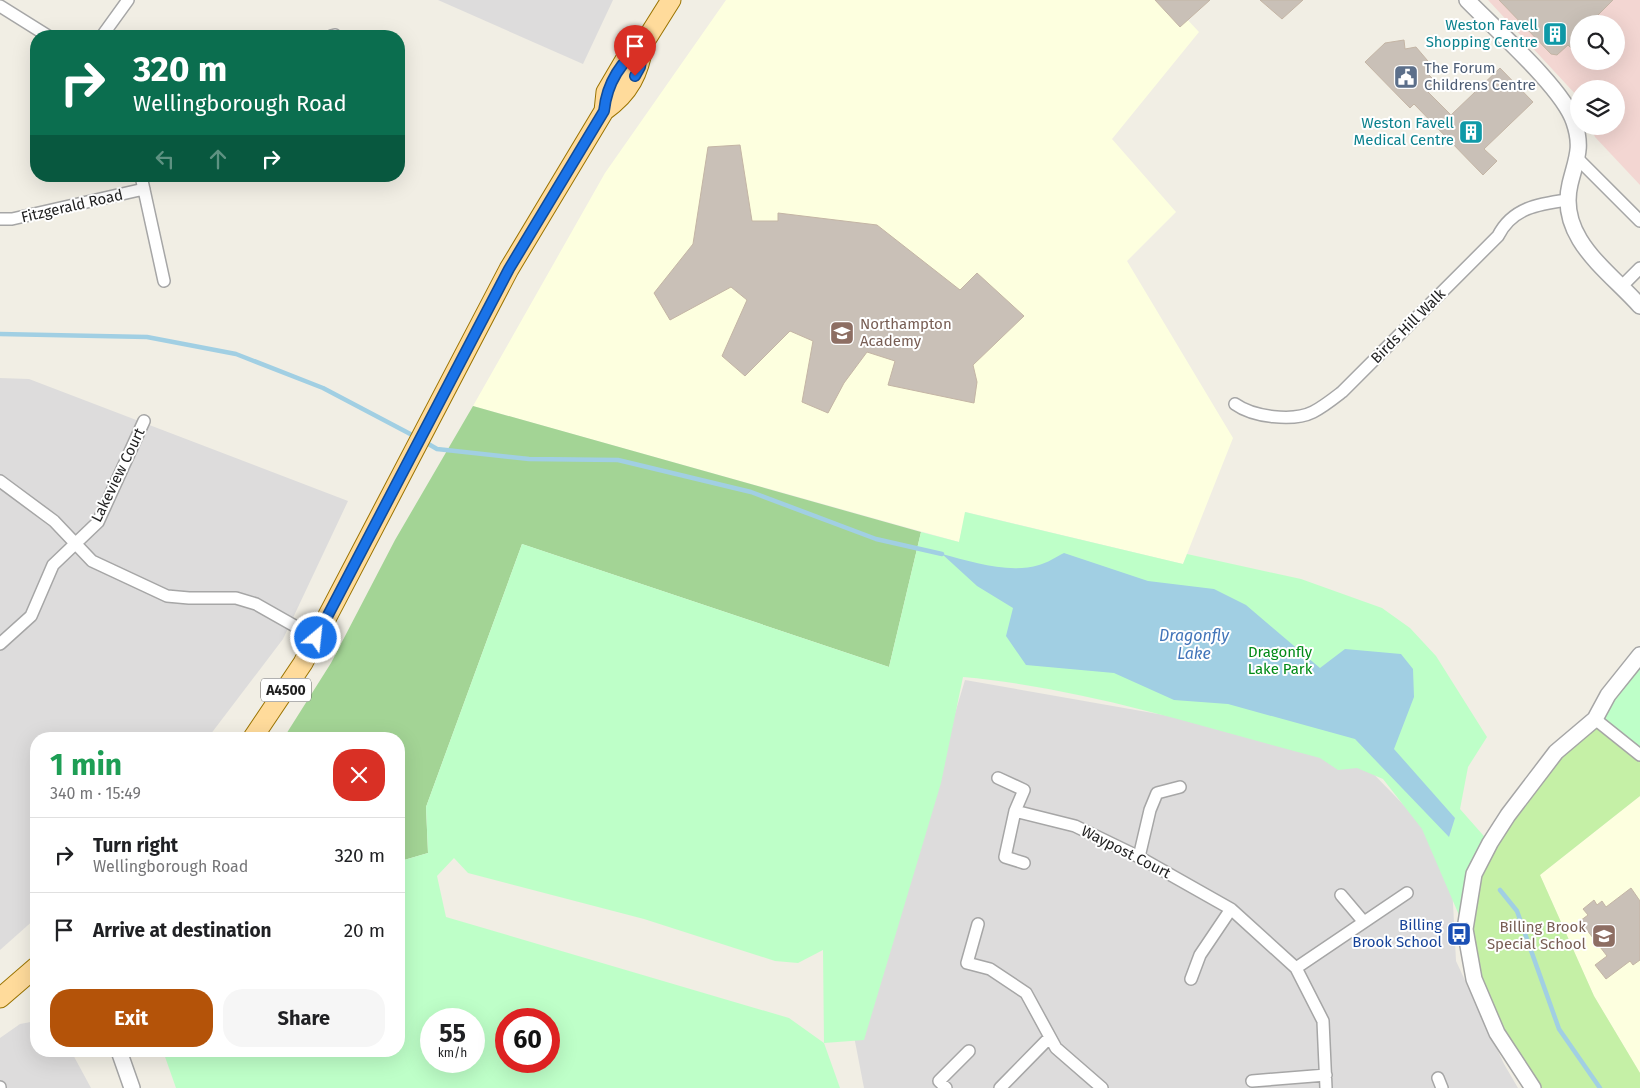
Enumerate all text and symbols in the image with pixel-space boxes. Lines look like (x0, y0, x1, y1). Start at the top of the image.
map controls (1570, 15, 1625, 135)
button: search (1570, 15, 1625, 70)
place label: Weston Favell Shopping Centre (1426, 16, 1539, 51)
building icon: Weston Favell Shopping Centre (1542, 21, 1568, 47)
pin (614, 25, 656, 76)
icon: arrive (621, 32, 649, 60)
text: 320 m (133, 48, 227, 90)
icon: right (50, 50, 115, 115)
place label: The Forum Childrens Centre (1424, 59, 1536, 94)
public building icon: The Forum Childrens Centre (1393, 64, 1419, 90)
button: layers (1570, 80, 1625, 135)
text: Wellingborough Road (133, 90, 347, 117)
place label: Weston Favell Medical Centre (1354, 114, 1455, 149)
building icon: Weston Favell Medical Centre (1458, 119, 1484, 145)
icon: left (151, 145, 179, 173)
icon: ahead (204, 145, 232, 173)
icon: right (257, 145, 285, 173)
street label: Fitzgerald Road (19, 186, 125, 226)
street label: Birds Hill Walk (1367, 285, 1449, 367)
place label: Northampton Academy (860, 315, 952, 350)
school or university icon: Northampton Academy (829, 320, 855, 346)
street label: Lakeview Court (87, 424, 149, 525)
position arrow (289, 611, 341, 663)
water label: Dragonfly Lake (1159, 626, 1230, 663)
park label: Dragonfly Lake Park (1248, 643, 1313, 678)
road number: A4500 (261, 678, 311, 702)
text: 1 min (50, 747, 122, 783)
button: close (333, 749, 385, 801)
text: 340 m · 15:49 (50, 784, 141, 803)
street label: Waypost Court (1078, 822, 1174, 883)
text: Turn right (93, 834, 178, 857)
icon: right (50, 841, 78, 869)
text: 320 m (334, 844, 385, 867)
text: Wellingborough Road (93, 857, 248, 876)
icon: arrive (50, 916, 78, 944)
place label: Billing Brook School (1352, 916, 1443, 951)
place label: Billing Brook Special School (1487, 918, 1587, 953)
text: Arrive at destination (93, 919, 272, 942)
text: 20 m (344, 919, 385, 942)
bus stop icon: Billing Brook School (1446, 921, 1472, 947)
school or university icon: Billing Brook Special School (1591, 923, 1617, 949)
button: Exit (50, 989, 213, 1047)
button: Share (223, 989, 385, 1047)
speed limit sign: 60 (495, 1008, 560, 1073)
text: 55 (439, 1019, 466, 1049)
text: km/h (438, 1046, 467, 1060)

